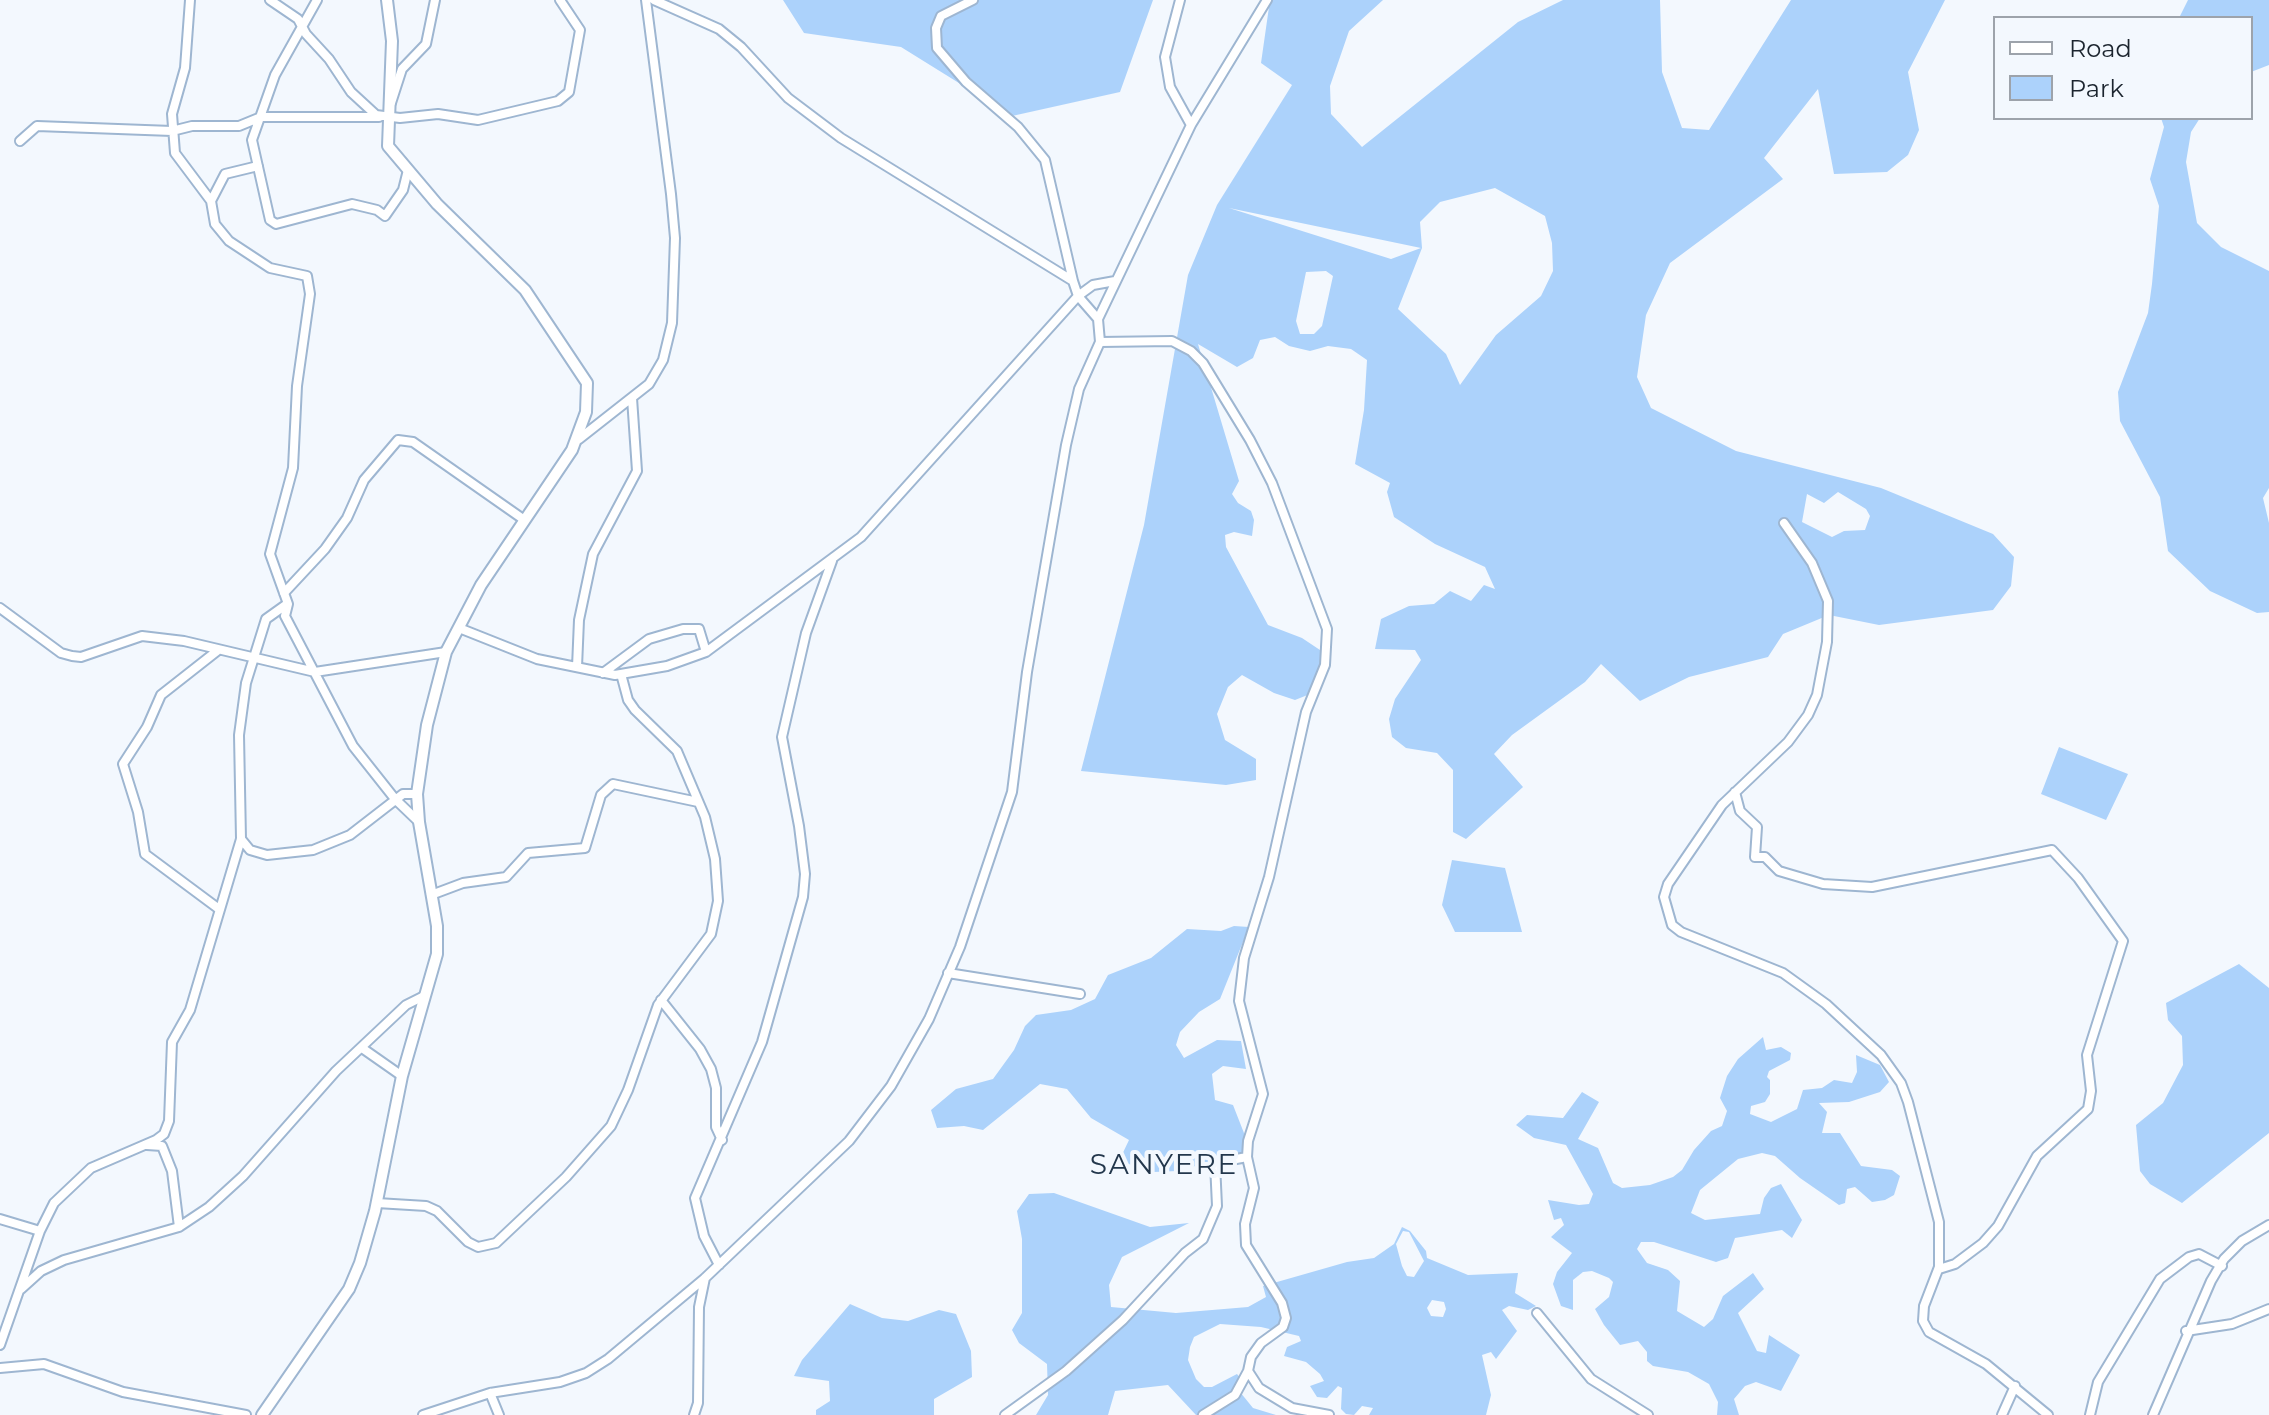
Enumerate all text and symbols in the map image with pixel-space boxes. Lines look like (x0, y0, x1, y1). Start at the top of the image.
legend (1993, 16, 2253, 120)
text: Road (2069, 34, 2132, 63)
text: Park (2069, 74, 2124, 103)
district label: SANYERE (1090, 1149, 1238, 1183)

